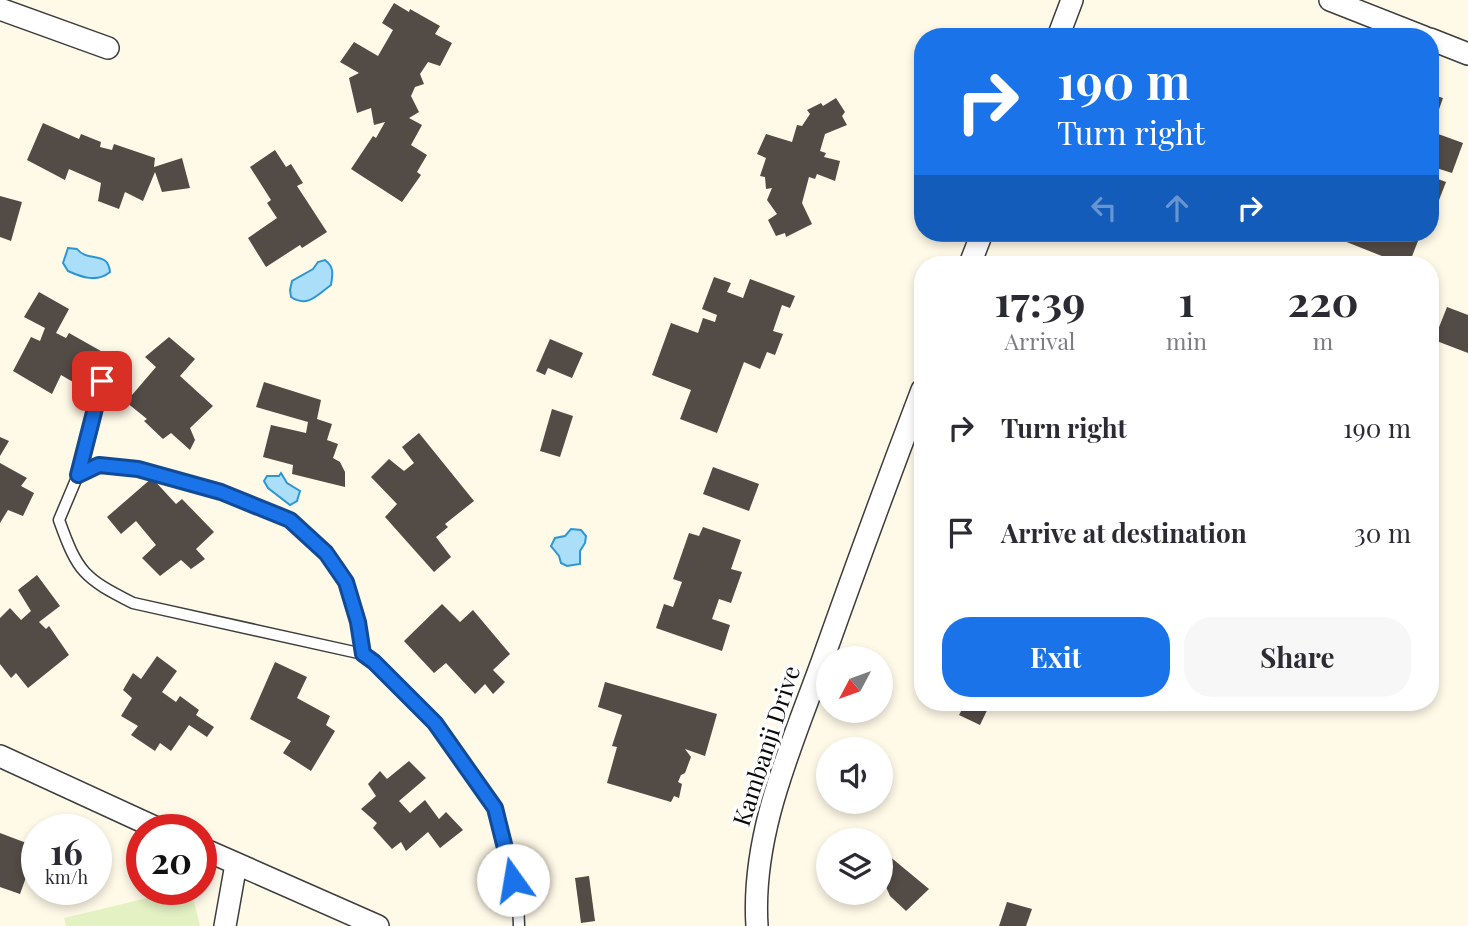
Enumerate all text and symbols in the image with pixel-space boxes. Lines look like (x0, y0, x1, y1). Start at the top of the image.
text: 190 m (1057, 47, 1190, 112)
icon: right (942, 56, 1033, 147)
text: Turn right (1057, 110, 1205, 153)
icon: left (1085, 189, 1123, 227)
icon: ahead (1158, 189, 1196, 227)
icon: right (1231, 189, 1269, 227)
text: 17:39 (994, 272, 1086, 328)
text: 1 (1178, 272, 1195, 328)
text: 220 (1287, 272, 1359, 328)
text: Arrival (1005, 325, 1075, 356)
text: min (1166, 325, 1207, 356)
text: m (1313, 325, 1333, 356)
pin (72, 351, 132, 411)
icon: arrive (83, 362, 121, 400)
icon: right (942, 409, 980, 447)
text: Turn right (1001, 410, 1127, 445)
text: 190 m (1343, 410, 1411, 445)
icon: arrive (942, 514, 980, 552)
text: Arrive at destination (1001, 515, 1247, 550)
text: 30 m (1354, 515, 1411, 550)
button: Exit (942, 617, 1170, 697)
button: Share (1184, 617, 1411, 697)
north arrow (816, 646, 892, 723)
map controls (816, 646, 893, 905)
street label: Kambanji Drive (724, 661, 806, 830)
button: sound (816, 737, 893, 814)
speed limit sign: 20 (126, 814, 217, 905)
text: 16 (50, 827, 83, 874)
button: layers (816, 828, 893, 905)
position arrow (476, 843, 550, 917)
text: km/h (45, 865, 88, 889)

